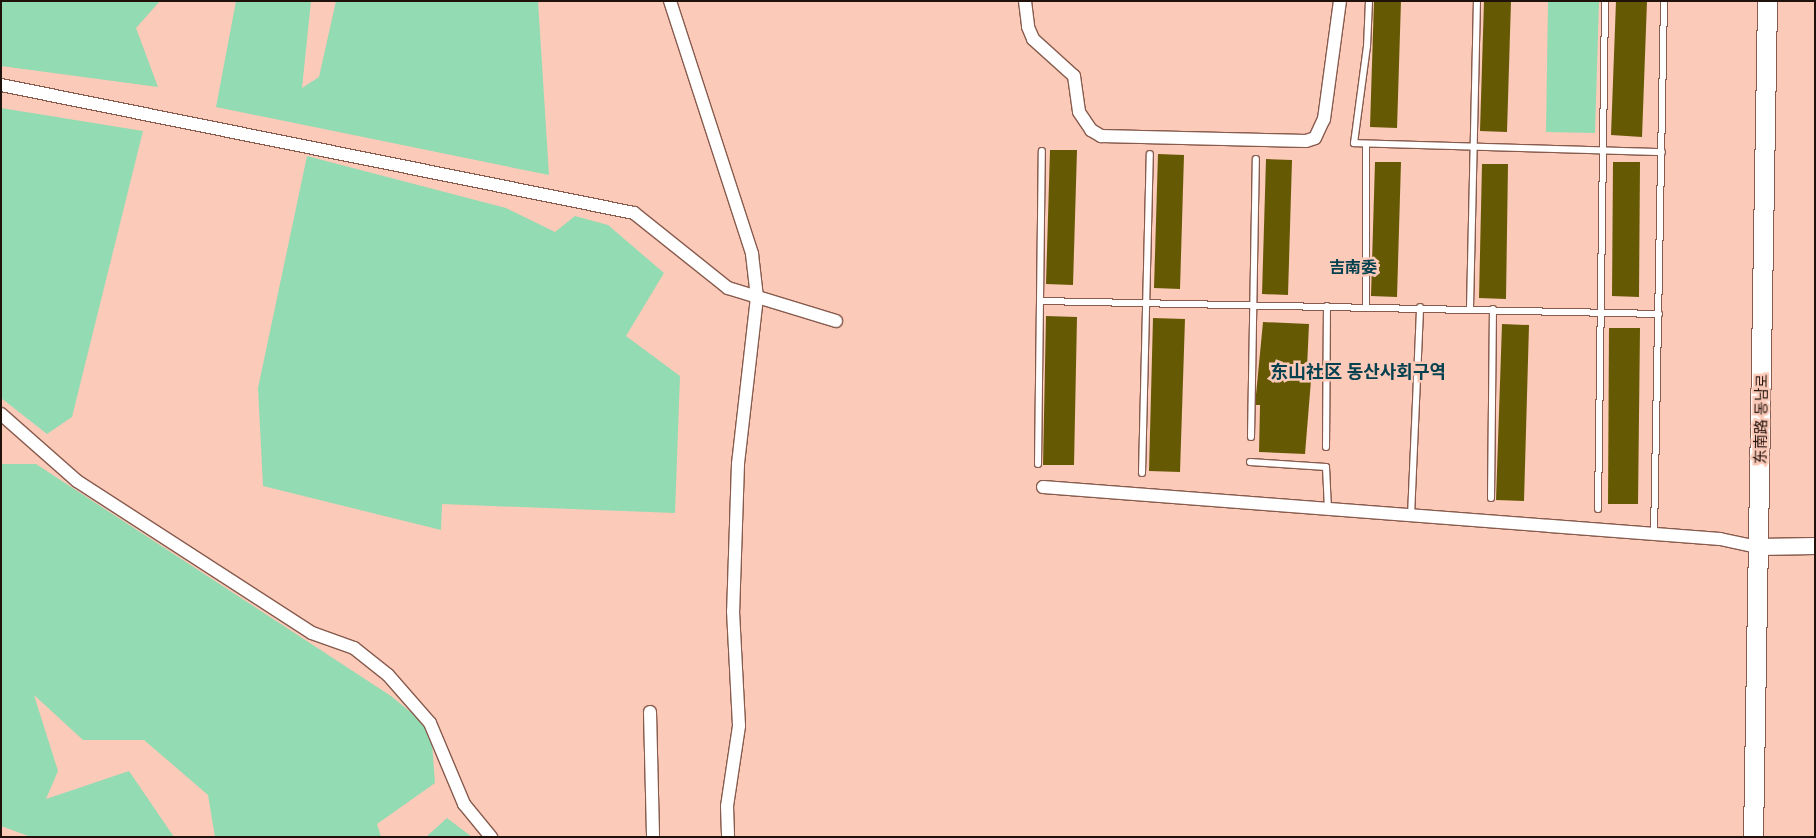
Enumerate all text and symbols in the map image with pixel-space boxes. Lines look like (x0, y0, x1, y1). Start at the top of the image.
district label: 吉南委 (1329, 257, 1377, 277)
district label: 东山社区 동산사회구역 (1270, 361, 1446, 383)
street label: 东南路 동남로 (1751, 374, 1771, 464)

